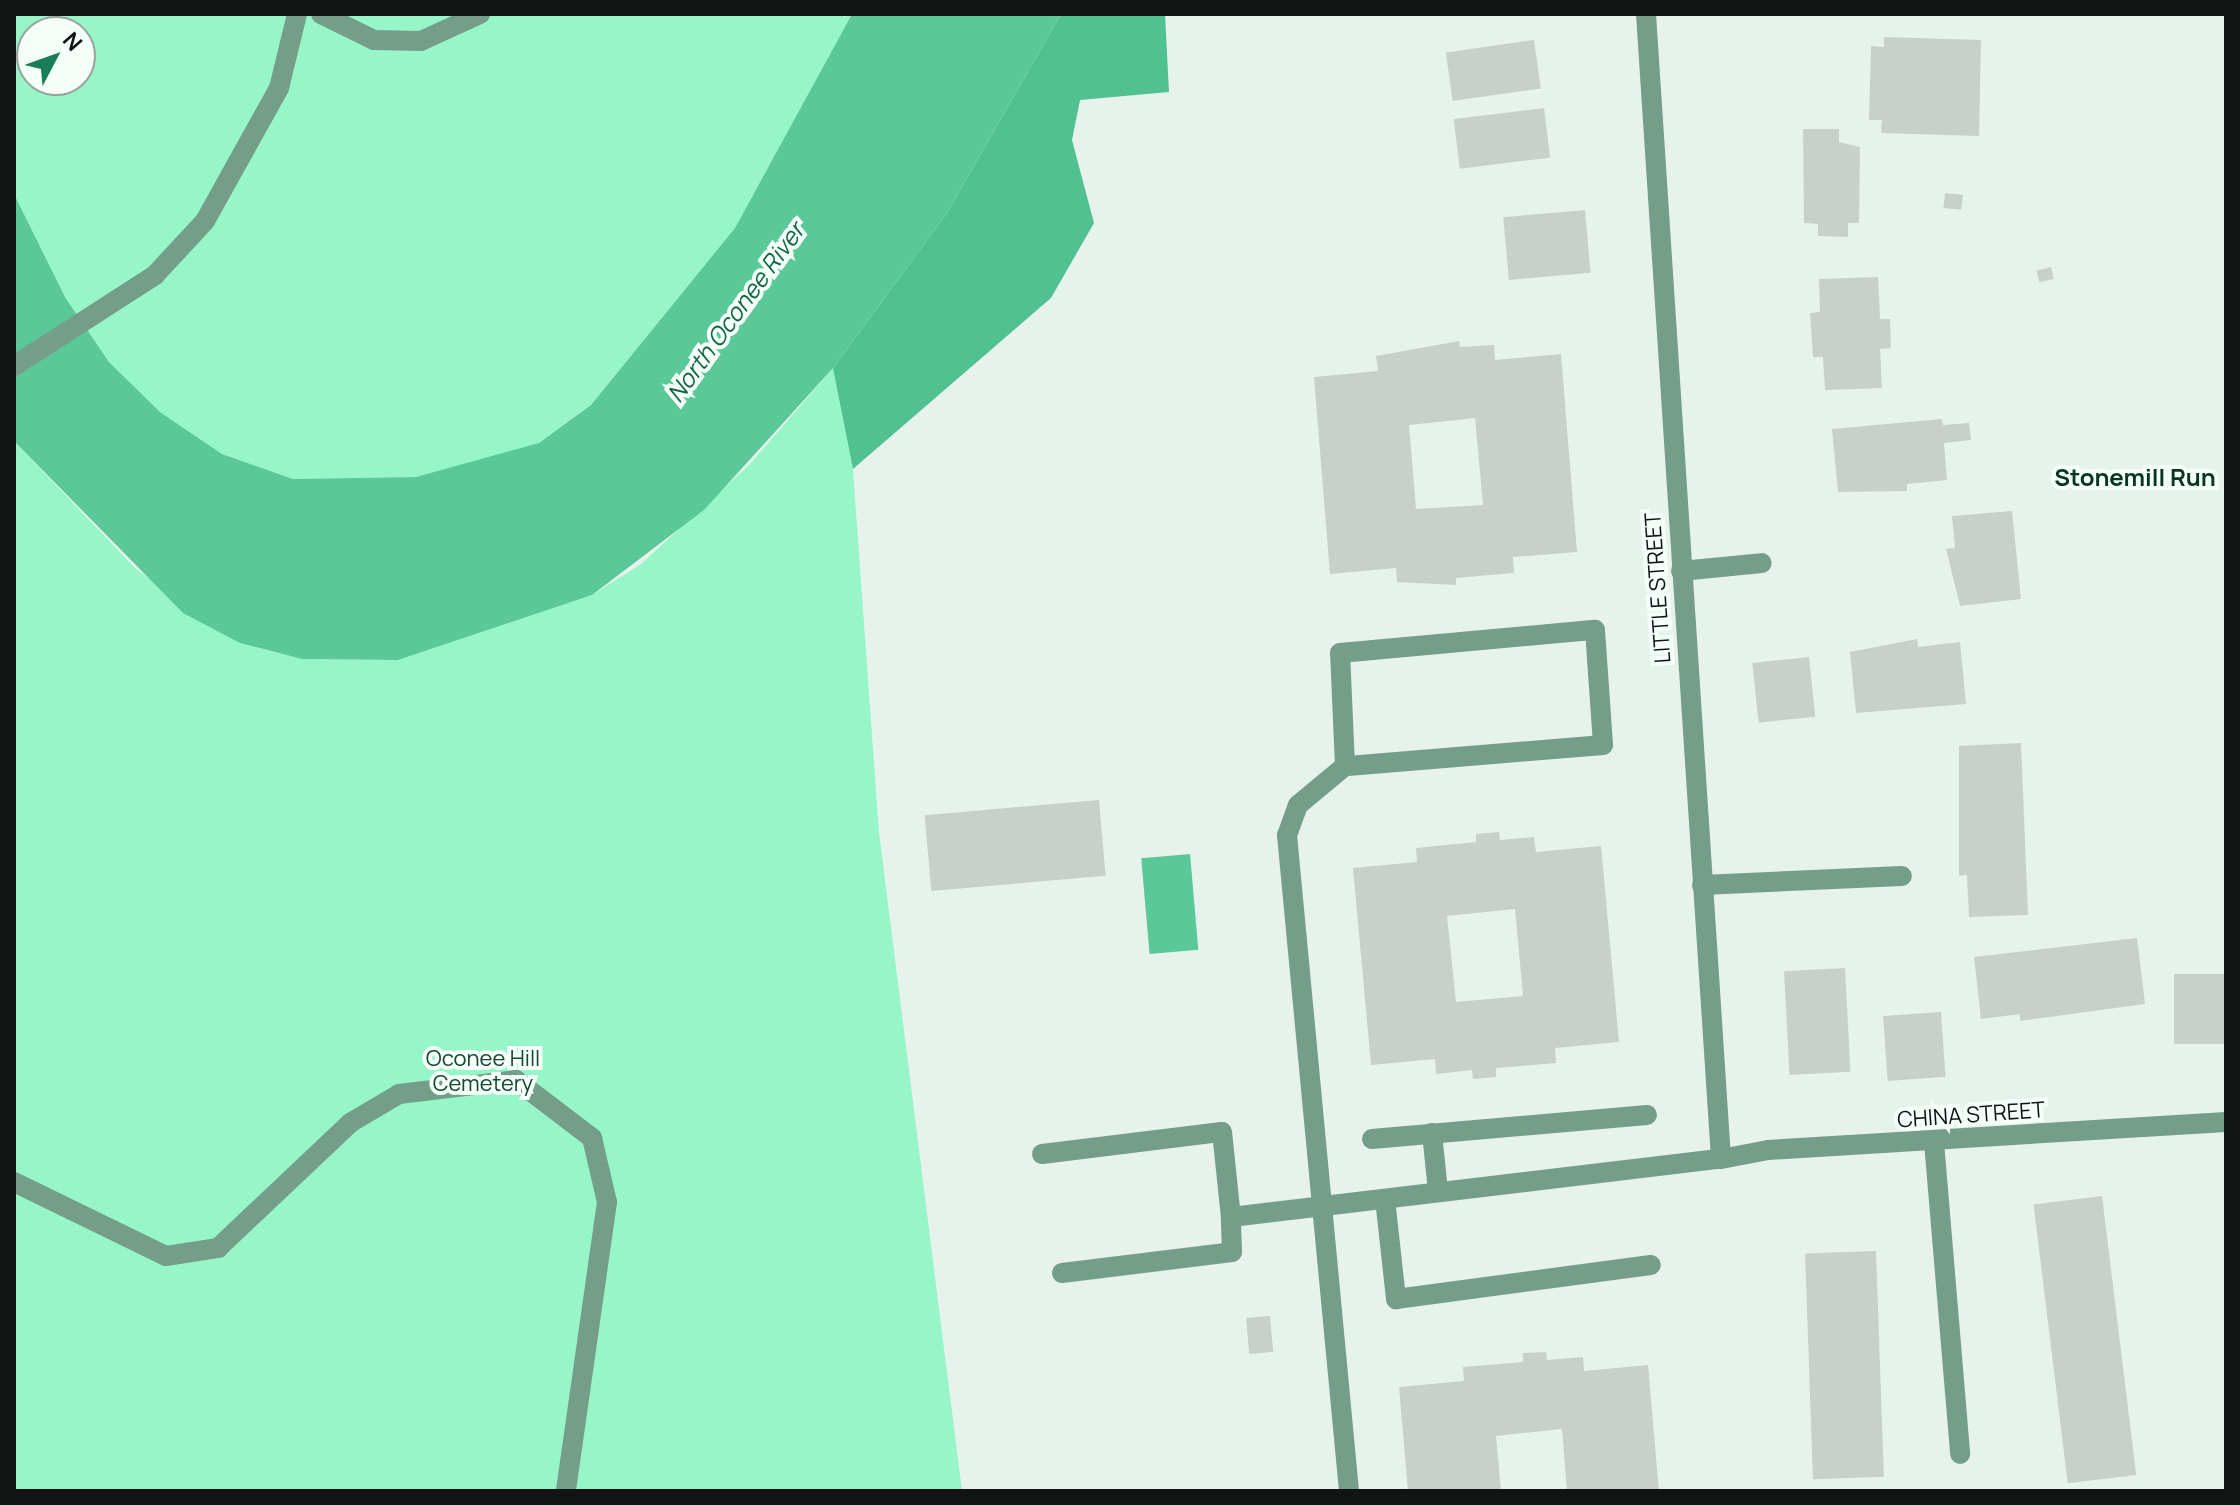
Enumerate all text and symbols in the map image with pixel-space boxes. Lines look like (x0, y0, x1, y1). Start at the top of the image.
north arrow (16, 16, 96, 96)
text: N (56, 26, 89, 57)
water label: North Oconee River (660, 217, 810, 407)
district label: Stonemill Run (2054, 463, 2216, 491)
street label: LITTLE STREET (1640, 512, 1676, 664)
park label: Oconee Hill Cemetery (426, 1045, 540, 1096)
street label: CHINA STREET (1896, 1097, 2046, 1133)

